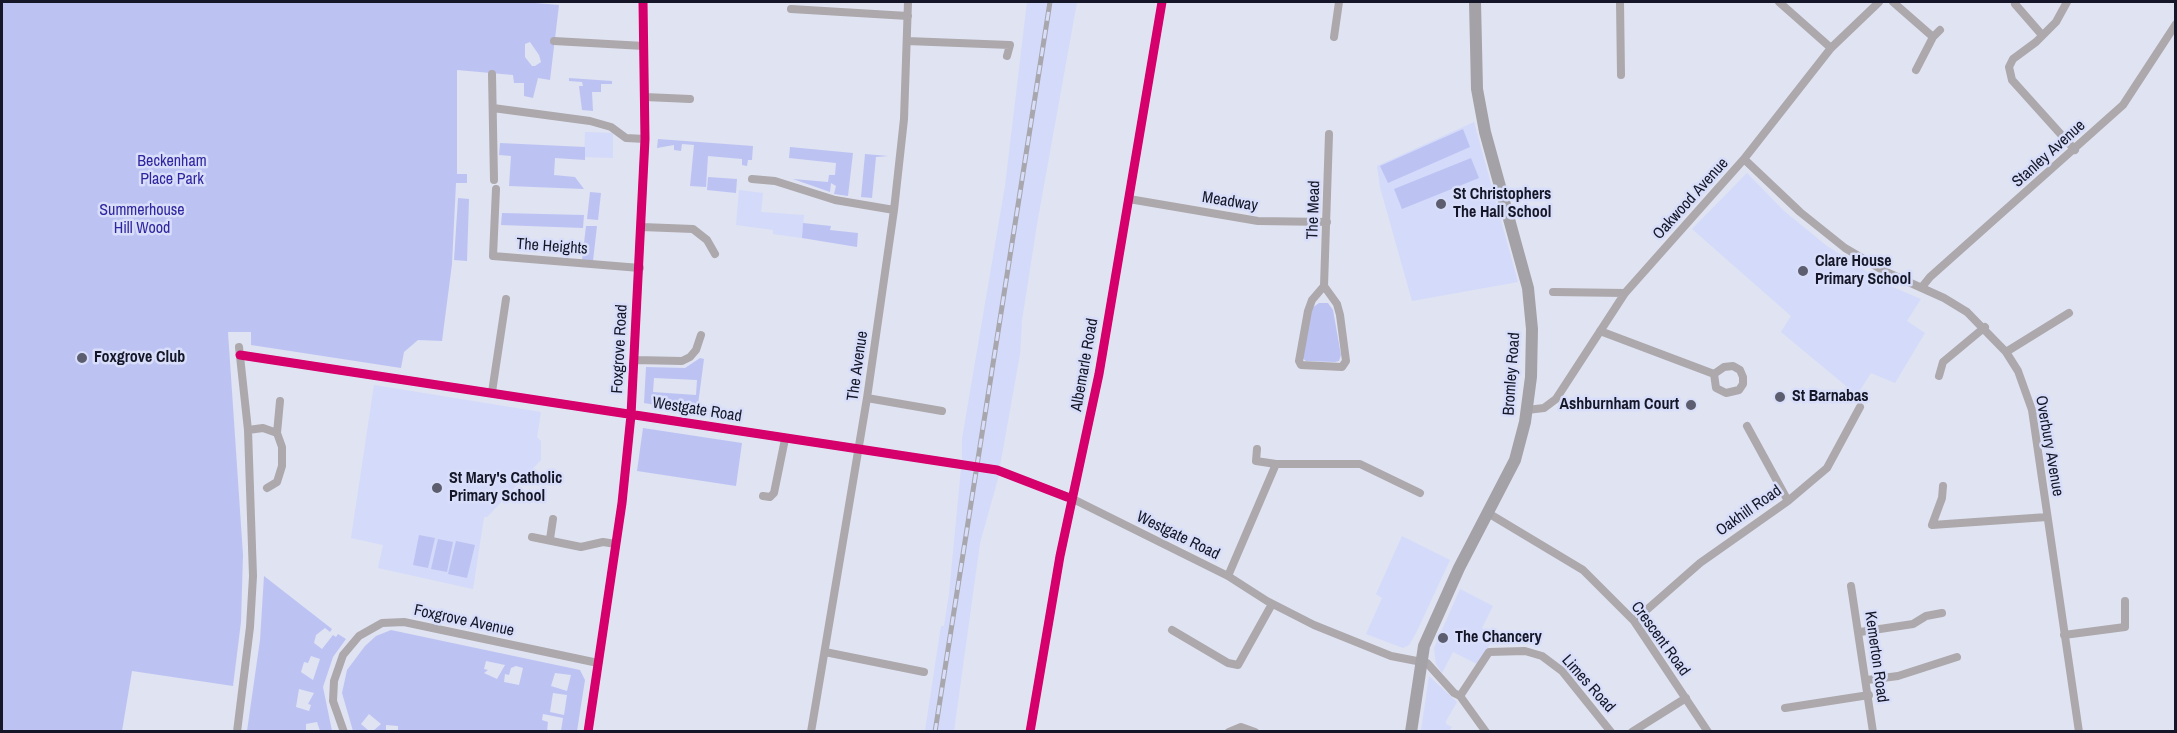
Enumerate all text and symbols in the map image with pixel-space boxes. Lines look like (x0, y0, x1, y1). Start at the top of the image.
street label: Stanley Avenue (2009, 116, 2089, 192)
park label: Beckenham Place Park (137, 152, 207, 190)
street label: Oakwood Avenue (1649, 154, 1733, 244)
street label: The Mead (1303, 180, 1325, 240)
place label: St Christophers The Hall School (1453, 185, 1551, 223)
street label: Meadway (1201, 188, 1259, 216)
marker: St Christophers The Hall School (1434, 197, 1448, 211)
park label: Summerhouse Hill Wood (99, 201, 185, 239)
street label: The Heights (516, 235, 588, 259)
place label: Clare House Primary School (1815, 252, 1911, 290)
marker: Clare House Primary School (1796, 264, 1810, 278)
street label: Foxgrove Road (608, 304, 632, 394)
street label: Albemarle Road (1067, 317, 1103, 413)
street label: The Avenue (844, 330, 872, 402)
street label: Bromley Road (1500, 332, 1524, 416)
place label: Foxgrove Club (94, 348, 185, 368)
marker: Foxgrove Club (75, 351, 89, 365)
place label: St Barnabas (1792, 387, 1869, 407)
marker: St Barnabas (1773, 390, 1787, 404)
street label: Westgate Road (651, 393, 743, 427)
street label: Overbury Avenue (2031, 394, 2067, 498)
place label: Ashburnham Court (1559, 395, 1679, 415)
marker: Ashburnham Court (1684, 398, 1698, 412)
place label: St Mary's Catholic Primary School (449, 469, 562, 507)
marker: St Mary's Catholic Primary School (430, 481, 444, 495)
street label: Oakhill Road (1712, 481, 1786, 541)
street label: Westgate Road (1133, 508, 1223, 564)
street label: Crescent Road (1627, 598, 1693, 680)
street label: Foxgrove Avenue (412, 601, 516, 641)
street label: Kemerton Road (1860, 610, 1892, 704)
place label: The Chancery (1455, 628, 1542, 648)
marker: The Chancery (1436, 631, 1450, 645)
street label: Limes Road (1557, 651, 1619, 717)

